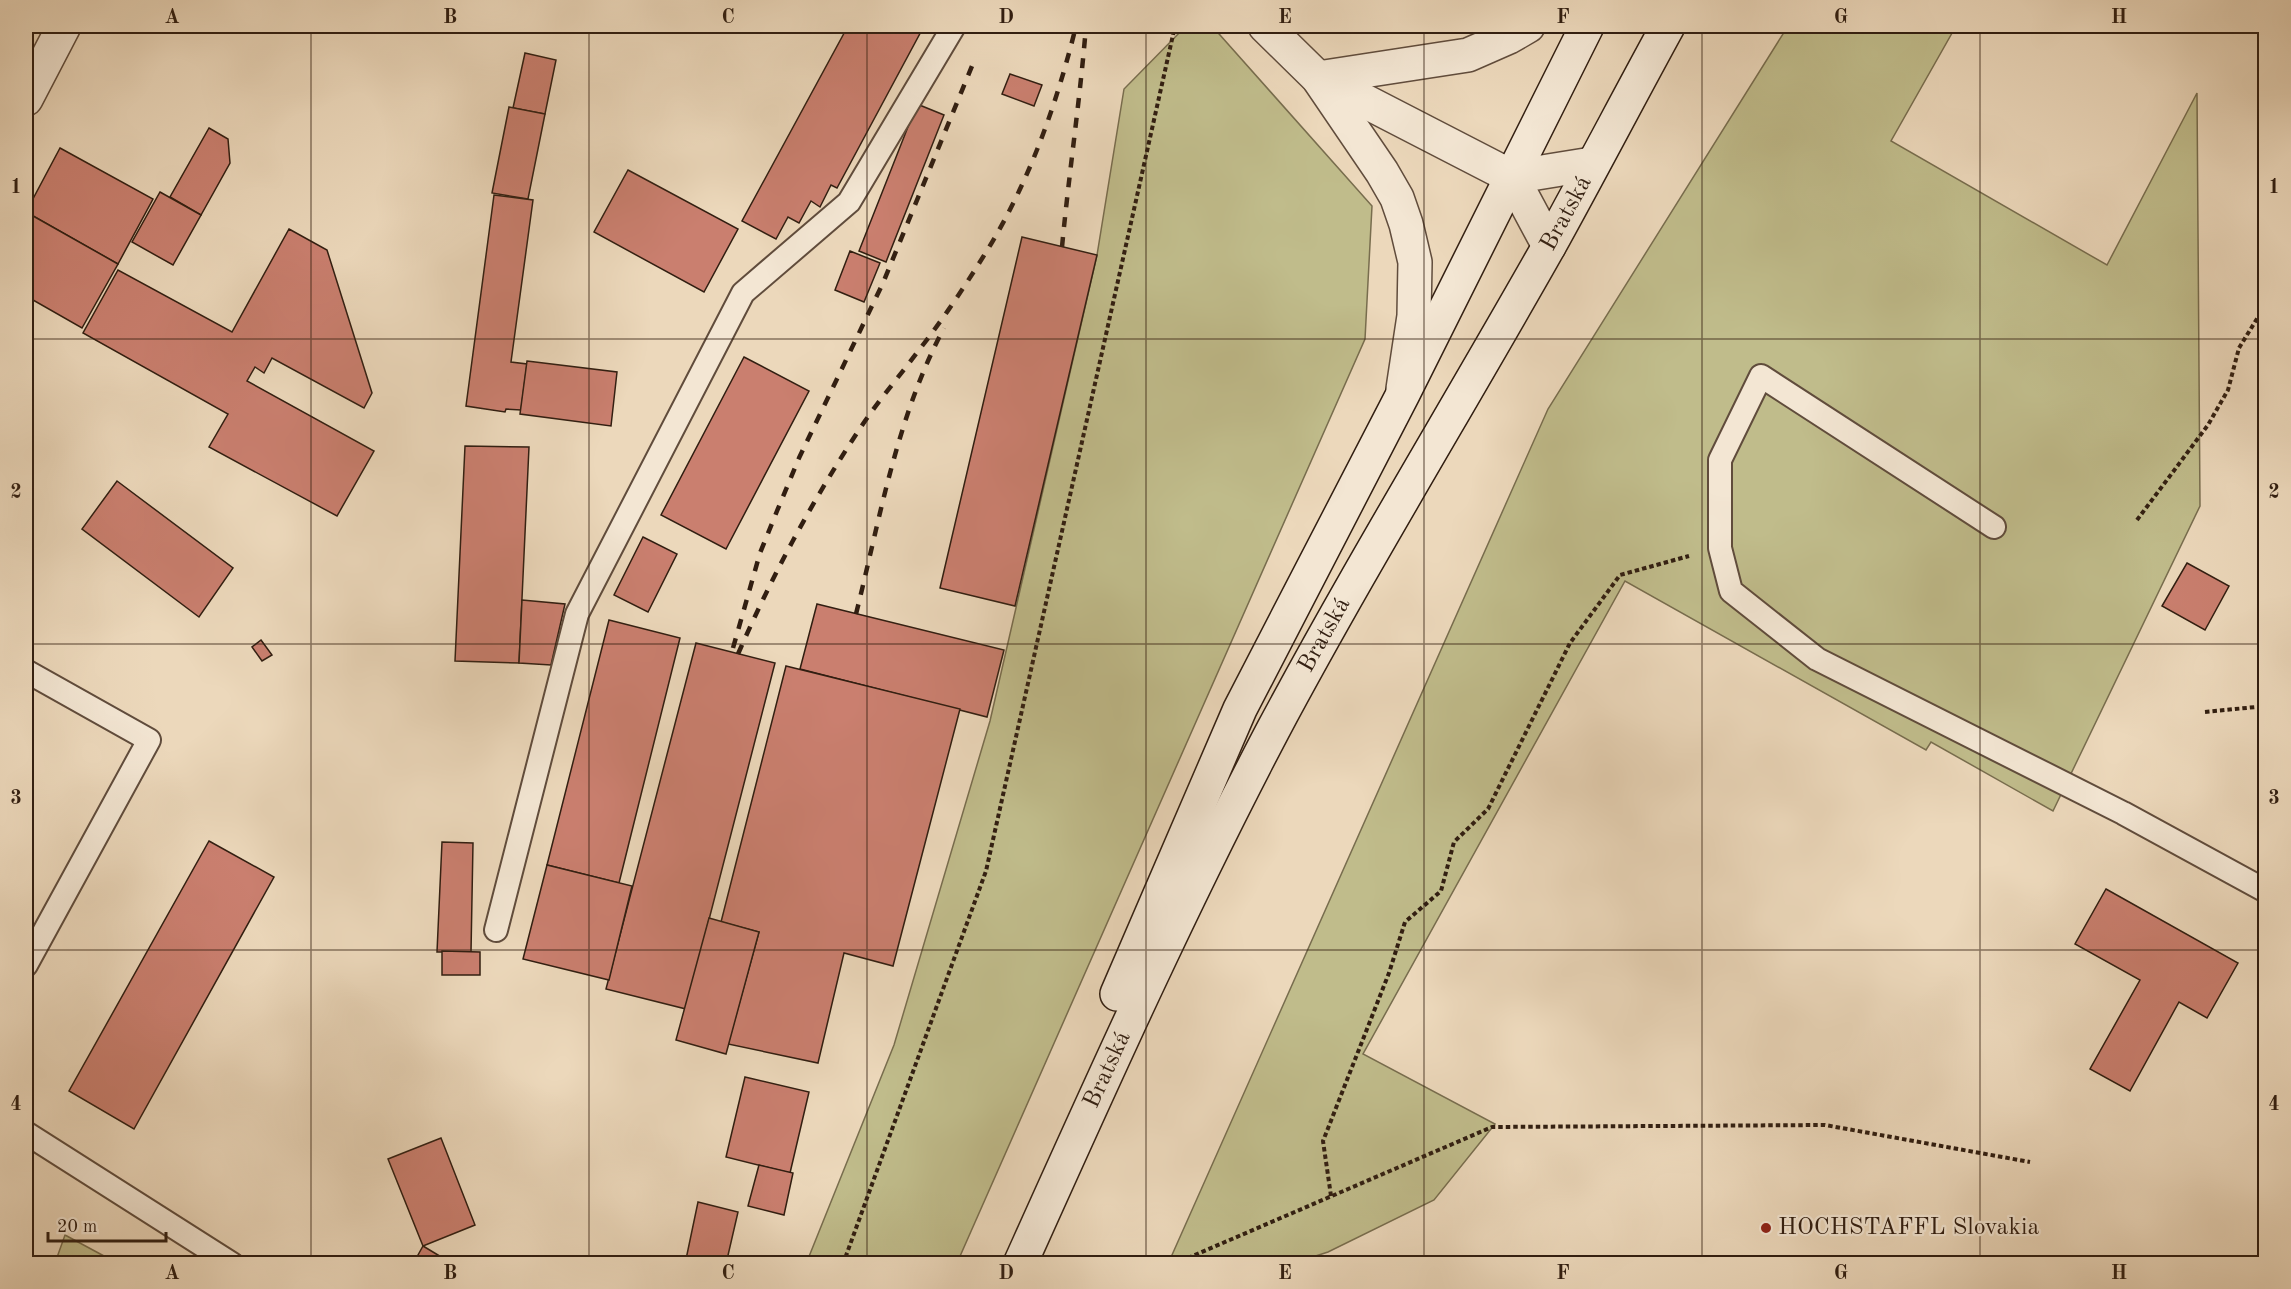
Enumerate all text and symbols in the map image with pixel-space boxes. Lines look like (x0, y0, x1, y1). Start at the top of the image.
text: A (164, 8, 180, 28)
text: B (443, 8, 457, 28)
text: C (721, 8, 735, 28)
text: D (998, 8, 1014, 28)
text: E (1278, 8, 1292, 28)
text: F (1556, 8, 1570, 28)
text: G (1834, 8, 1848, 28)
text: H (2111, 8, 2127, 28)
street label: Bratská (1537, 172, 1597, 255)
text: 1 (10, 178, 22, 198)
text: 1 (2268, 178, 2280, 198)
text: 2 (10, 483, 22, 503)
text: 2 (2268, 483, 2280, 503)
street label: Bratská (1295, 594, 1355, 677)
text: 3 (10, 789, 22, 809)
text: 3 (2268, 789, 2280, 809)
street label: Bratská (1080, 1028, 1136, 1112)
text: 4 (10, 1095, 22, 1115)
text: 4 (2268, 1095, 2280, 1115)
scale bar (48, 1205, 166, 1243)
place label: HOCHSTAFFL Slovakia (1778, 1216, 2039, 1240)
text: 20 m (57, 1218, 97, 1236)
marker: HOCHSTAFFL Slovakia (1759, 1221, 1773, 1235)
text: A (164, 1264, 180, 1284)
text: B (443, 1264, 457, 1284)
text: C (721, 1264, 735, 1284)
text: D (998, 1264, 1014, 1284)
text: E (1278, 1264, 1292, 1284)
text: F (1556, 1264, 1570, 1284)
text: G (1834, 1264, 1848, 1284)
text: H (2111, 1264, 2127, 1284)

